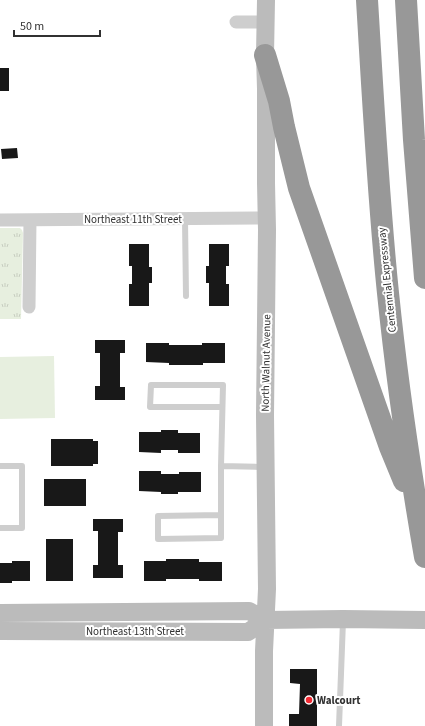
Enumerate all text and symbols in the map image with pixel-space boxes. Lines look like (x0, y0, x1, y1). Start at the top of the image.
scale bar (14, 12, 100, 38)
text: 50 m (20, 18, 44, 35)
street label: Northeast 11th Street (84, 212, 182, 227)
street label: Centennial Expressway (374, 227, 400, 333)
street label: North Walnut Avenue (258, 314, 274, 412)
street label: Northeast 13th Street (86, 624, 184, 639)
place label: Walcourt (317, 693, 361, 708)
marker: Walcourt (304, 695, 314, 705)

